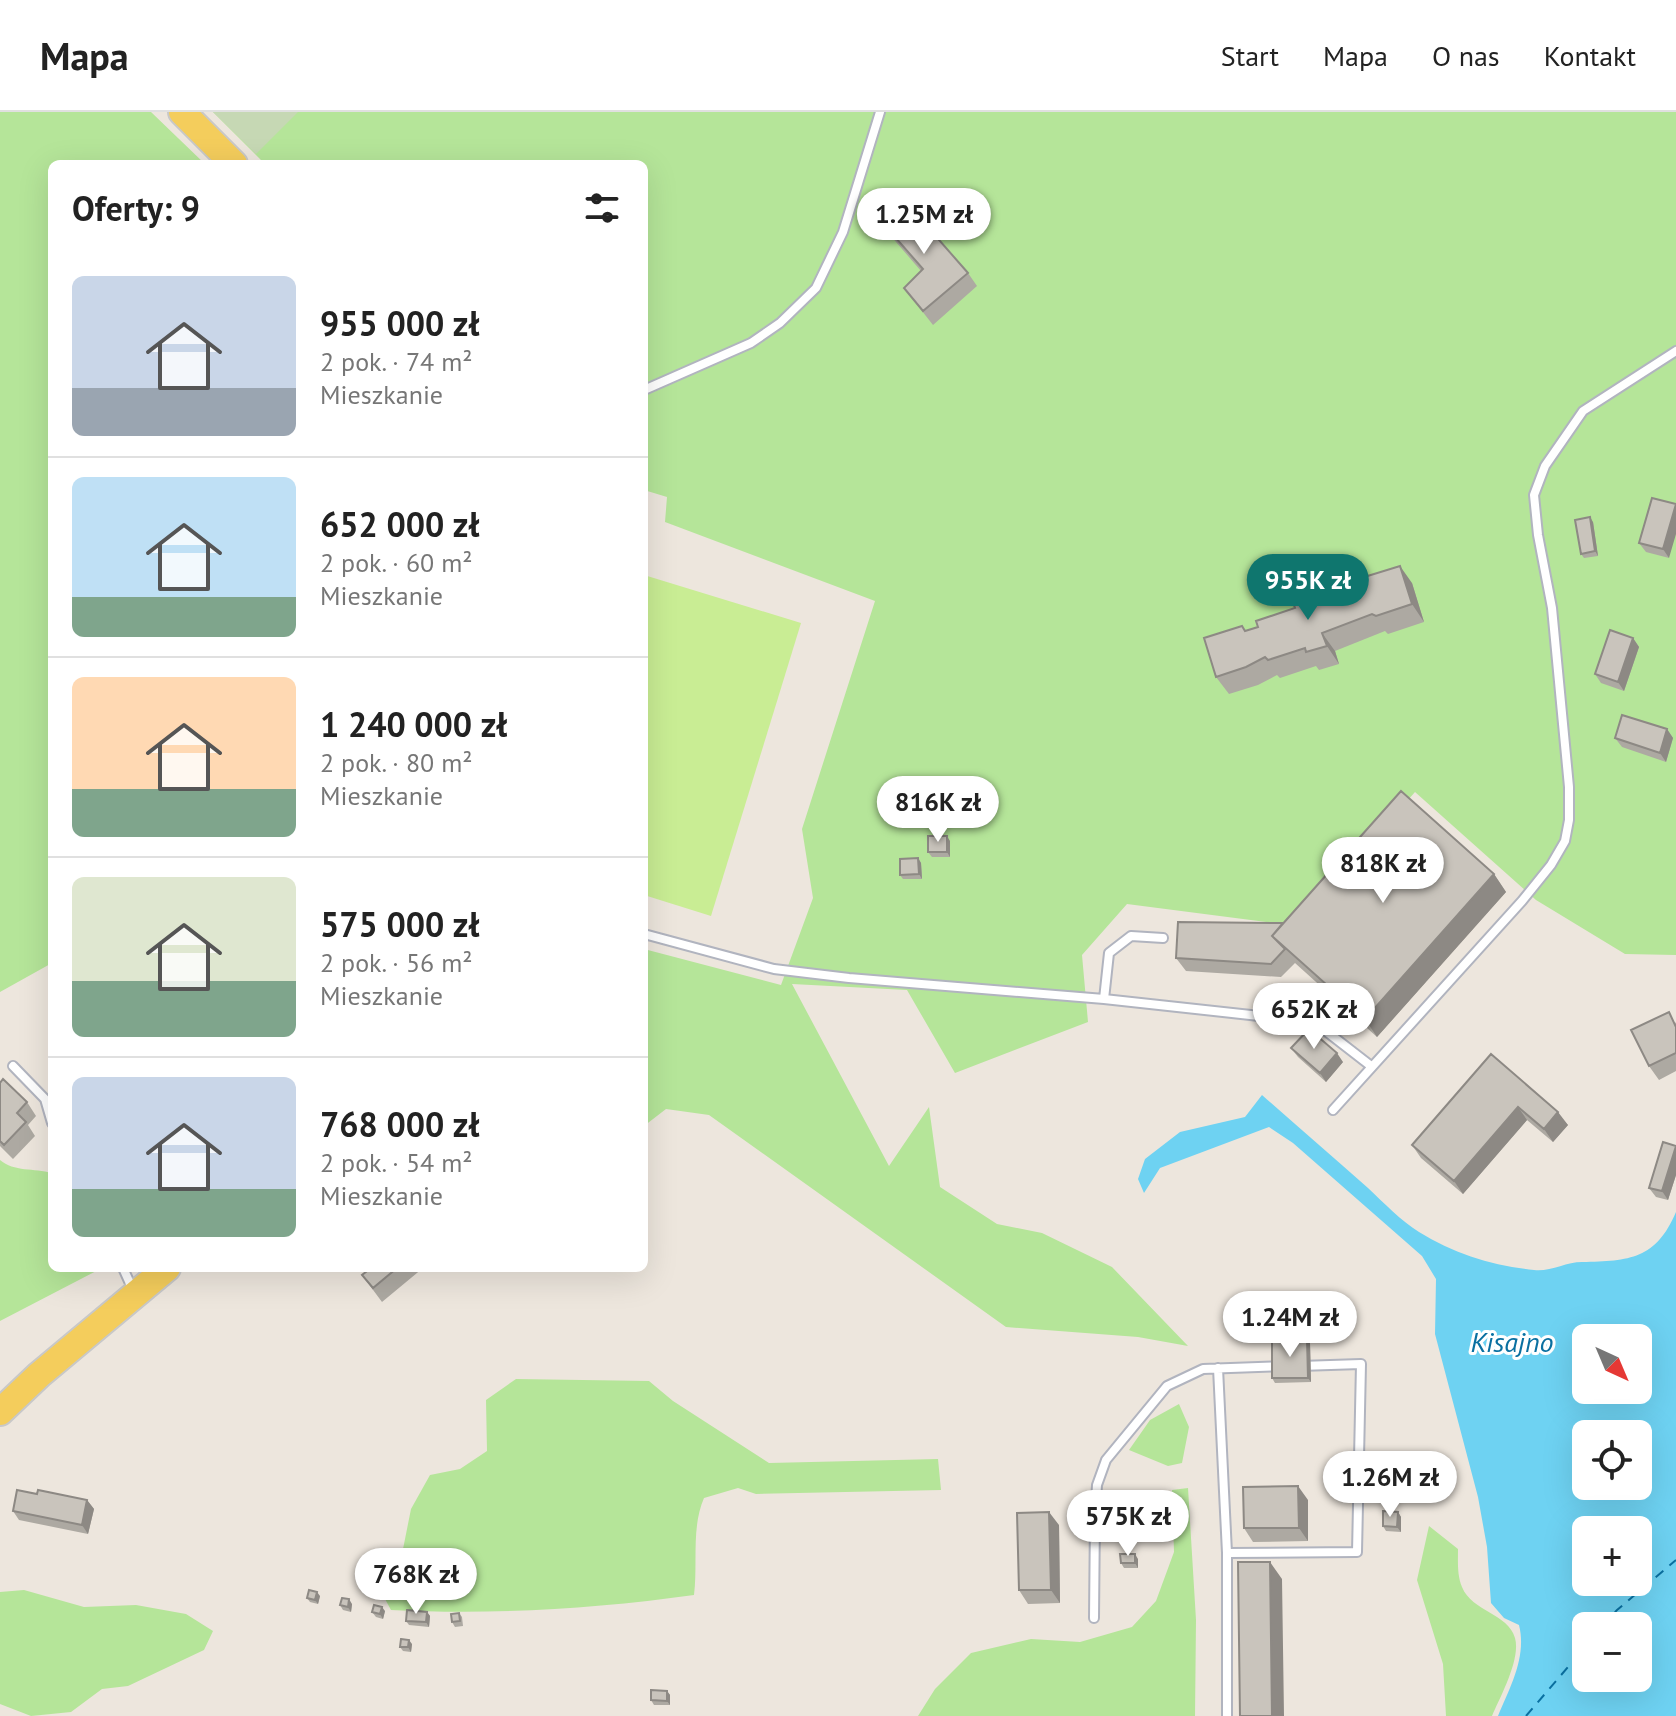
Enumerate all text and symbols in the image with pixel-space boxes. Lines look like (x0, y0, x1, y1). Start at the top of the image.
text: Mapa (40, 31, 129, 80)
text: Start (1221, 37, 1279, 74)
text: Mapa (1323, 37, 1388, 74)
text: O nas (1432, 37, 1500, 74)
text: Kontakt (1544, 37, 1636, 74)
text: Oferty: 9 (72, 186, 200, 230)
icon: filters (580, 186, 624, 230)
pin: 1.25M zł (841, 188, 1007, 256)
text: 1.25M zł (875, 197, 973, 230)
text: 955 000 zł (320, 301, 479, 345)
icon: home (136, 308, 232, 404)
text: 2 pok. · 74 m² (320, 345, 473, 378)
text: Mieszkanie (320, 378, 443, 411)
text: 652 000 zł (320, 502, 479, 546)
icon: home (136, 509, 232, 605)
text: 2 pok. · 60 m² (320, 546, 473, 579)
pin: 955K zł (1234, 554, 1382, 622)
text: 955K zł (1265, 563, 1351, 596)
text: Mieszkanie (320, 579, 443, 612)
text: 1 240 000 zł (320, 702, 507, 746)
icon: home (136, 709, 232, 805)
text: 2 pok. · 80 m² (320, 746, 473, 779)
pin: 816K zł (864, 776, 1012, 844)
text: Mieszkanie (320, 779, 443, 812)
text: 816K zł (895, 785, 981, 818)
pin: 818K zł (1309, 837, 1457, 905)
text: 818K zł (1340, 846, 1426, 879)
text: 575 000 zł (320, 902, 479, 946)
icon: home (136, 909, 232, 1005)
text: 2 pok. · 56 m² (320, 946, 473, 979)
text: Mieszkanie (320, 979, 443, 1012)
pin: 652K zł (1240, 983, 1388, 1051)
text: 652K zł (1271, 992, 1357, 1025)
text: 768 000 zł (320, 1102, 479, 1146)
icon: home (136, 1109, 232, 1205)
text: 2 pok. · 54 m² (320, 1146, 473, 1179)
text: Mieszkanie (320, 1179, 443, 1212)
pin: 1.24M zł (1207, 1291, 1373, 1359)
text: 1.24M zł (1241, 1300, 1339, 1333)
water label: Kisajno (1470, 1323, 1554, 1360)
north arrow (1572, 1324, 1652, 1404)
map controls (1572, 1324, 1652, 1692)
button: locate (1572, 1420, 1652, 1500)
pin: 1.26M zł (1307, 1451, 1473, 1519)
text: 1.26M zł (1341, 1460, 1439, 1493)
pin: 575K zł (1054, 1490, 1202, 1558)
text: 575K zł (1085, 1499, 1171, 1532)
button: + (1572, 1516, 1652, 1596)
pin: 768K zł (342, 1548, 490, 1616)
text: 768K zł (373, 1557, 459, 1590)
button: − (1572, 1612, 1652, 1692)

